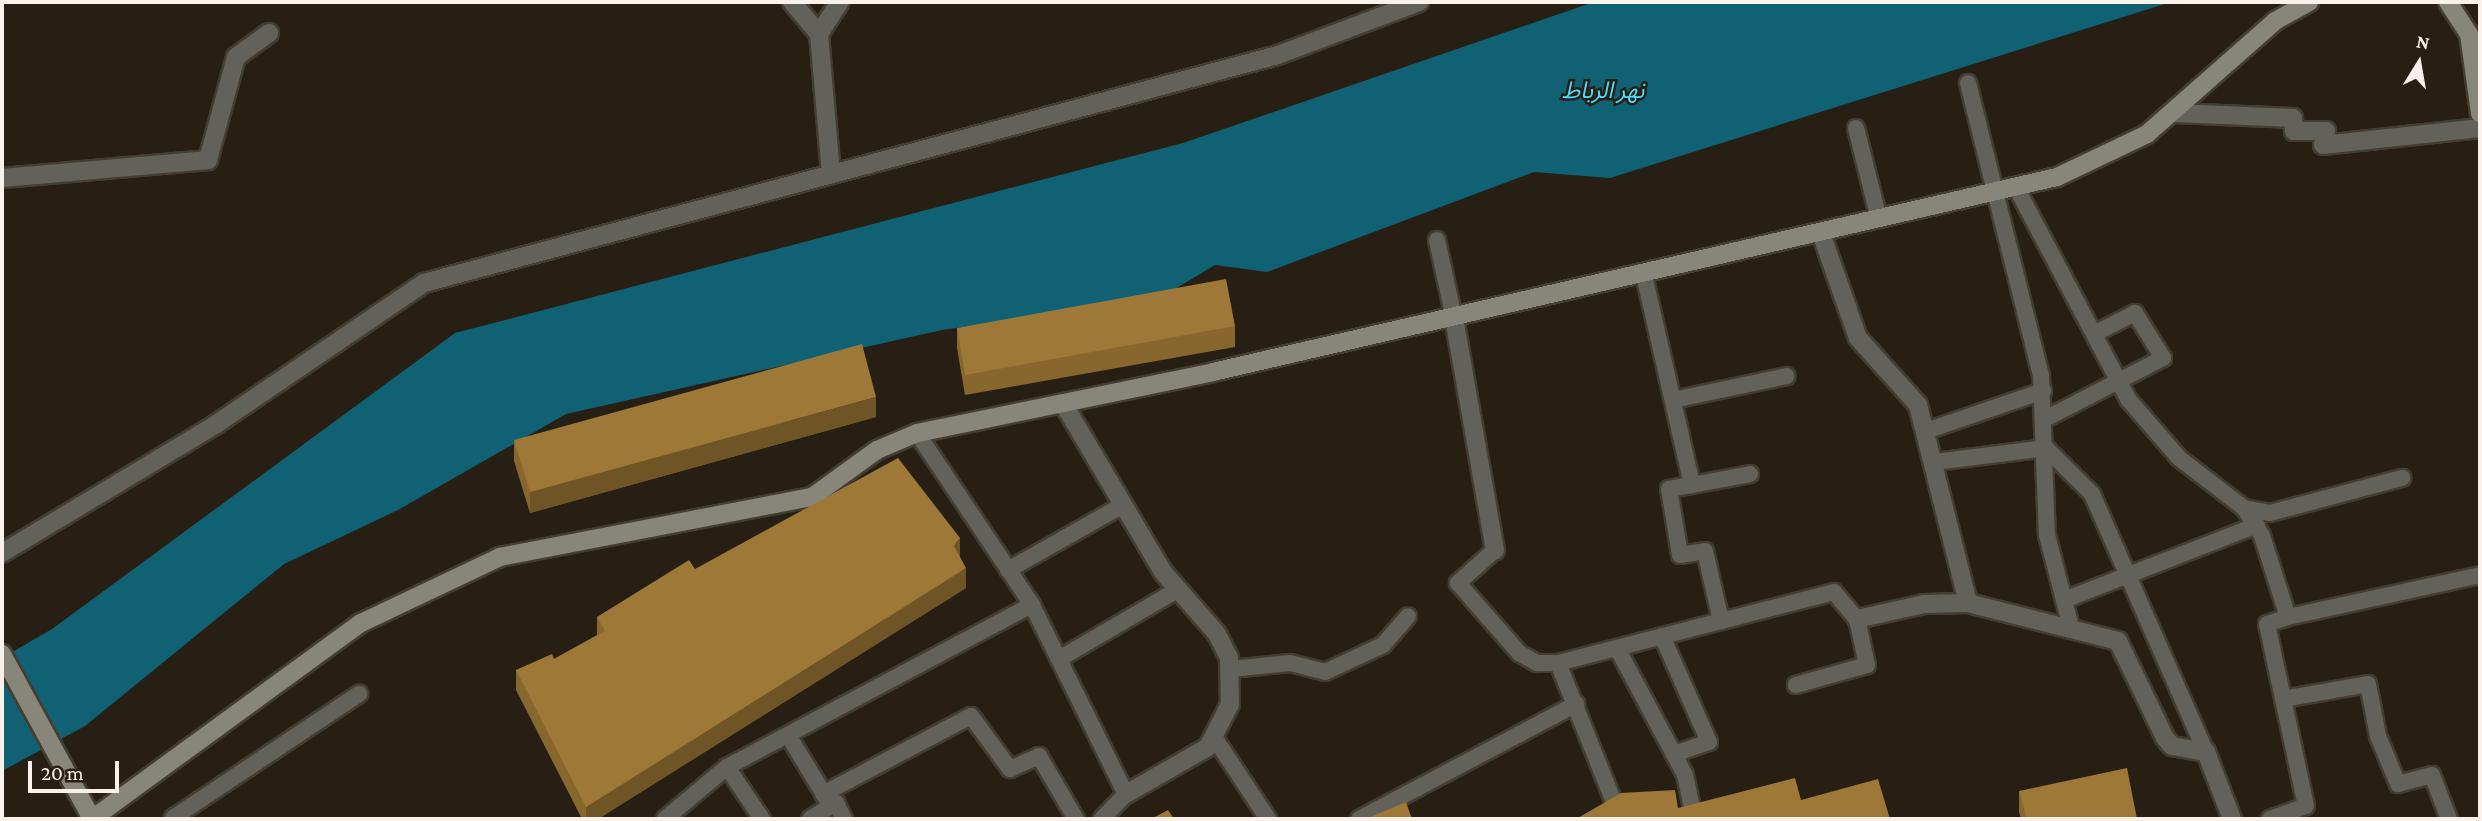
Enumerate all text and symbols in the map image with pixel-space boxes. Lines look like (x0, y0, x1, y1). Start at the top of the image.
north arrow (2384, 28, 2454, 98)
text: N (2415, 30, 2431, 53)
water label: نهر الرباط (1562, 76, 1644, 104)
scale bar (32, 748, 122, 792)
text: 20 m (41, 761, 84, 785)

